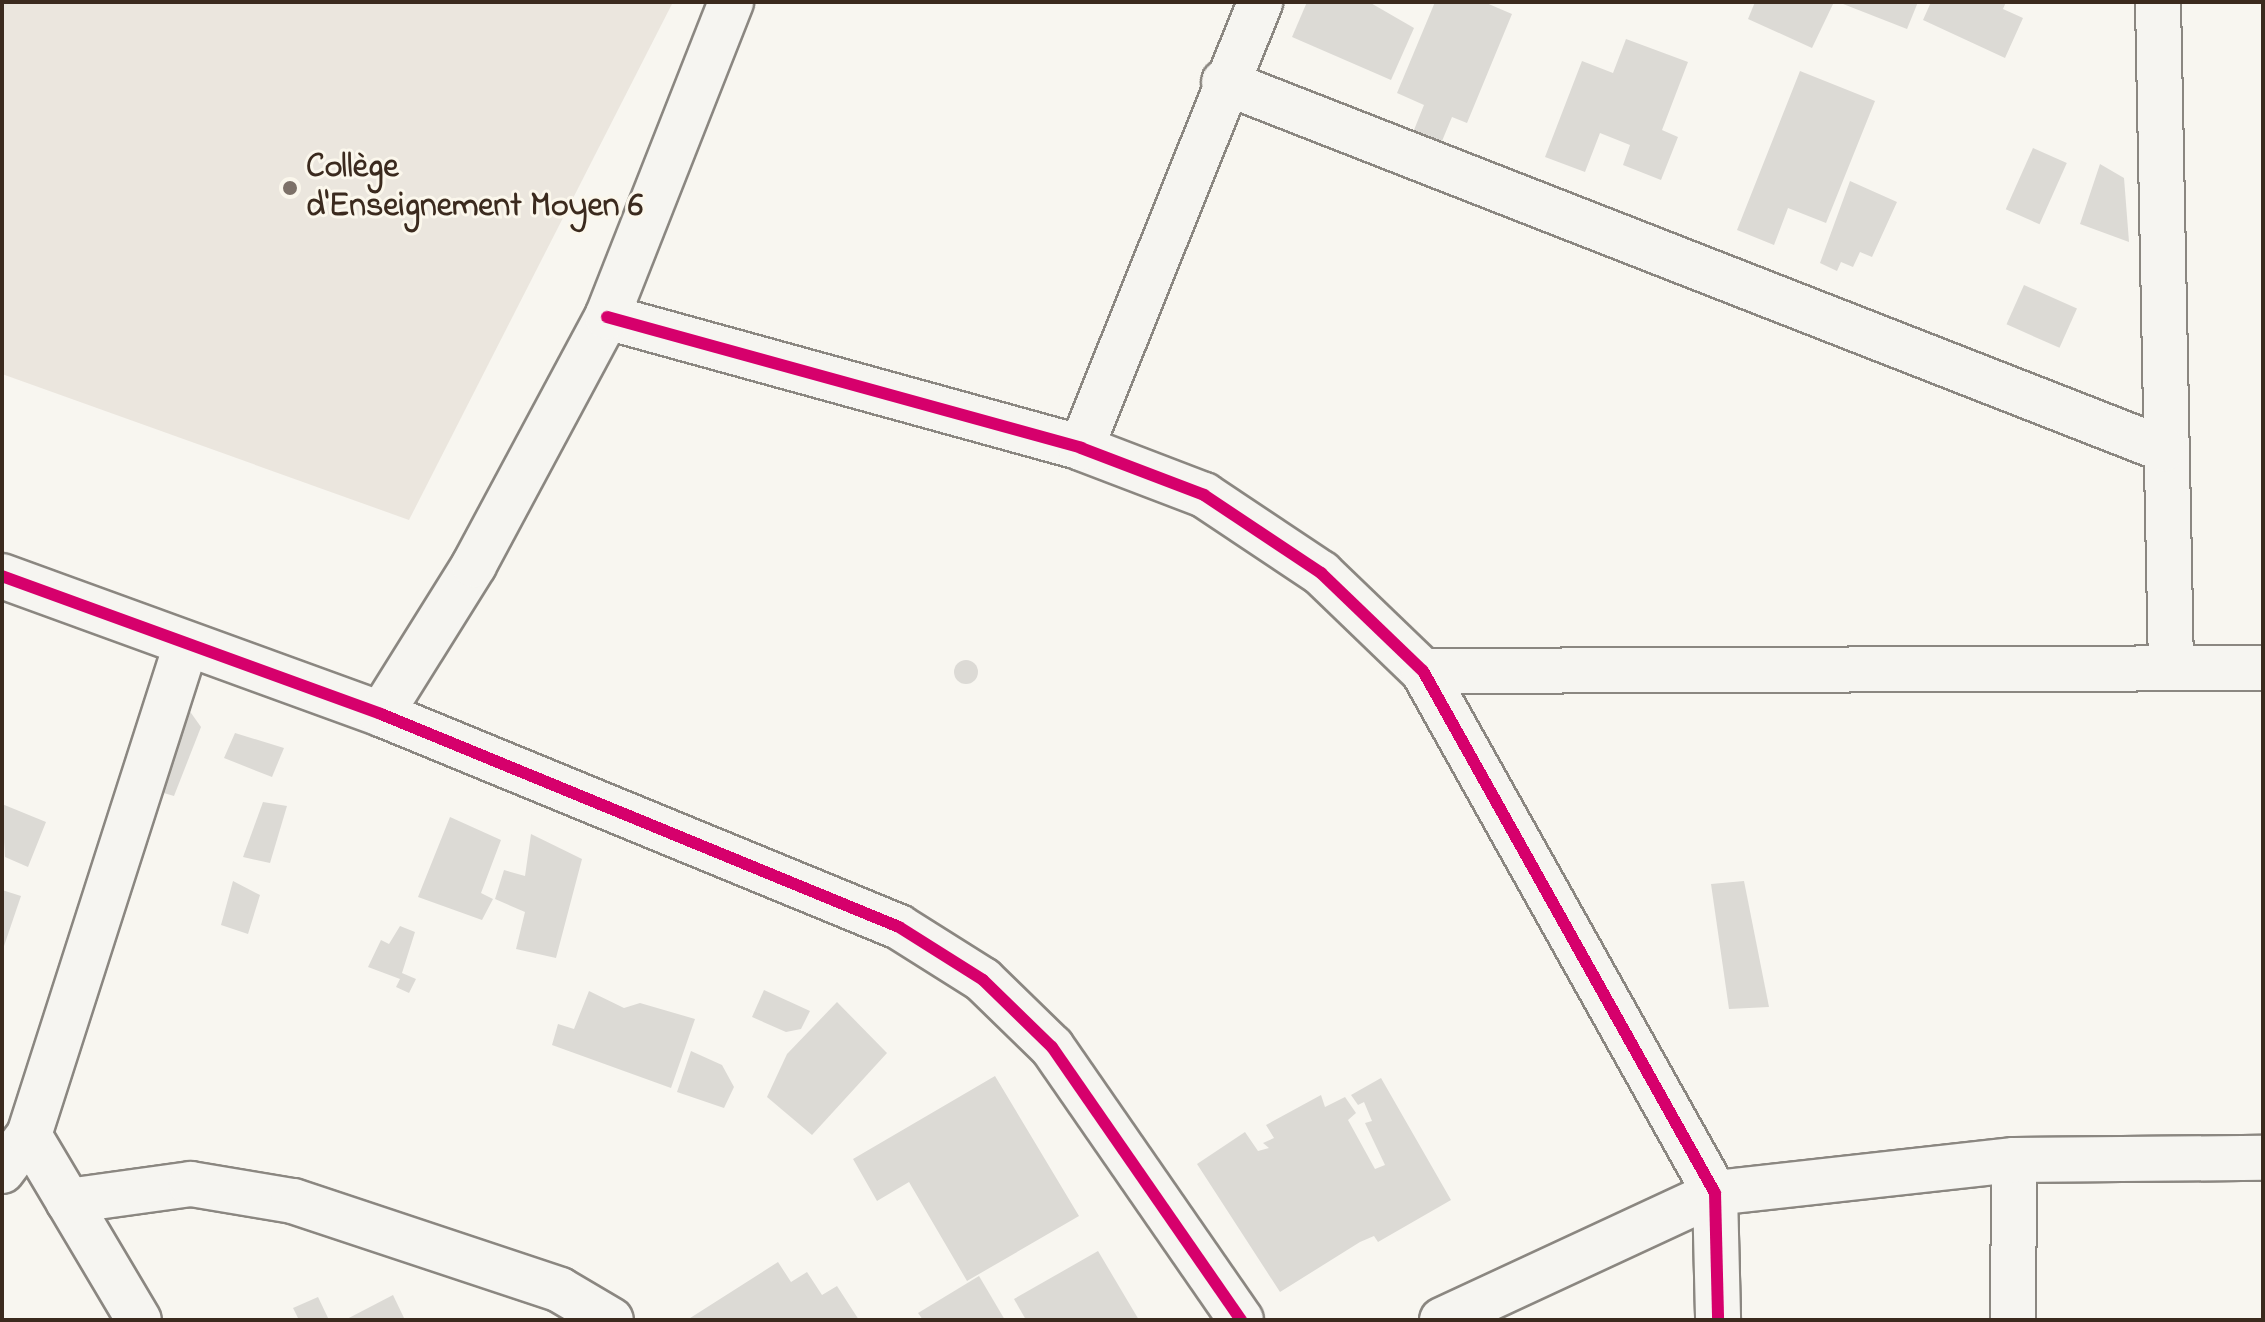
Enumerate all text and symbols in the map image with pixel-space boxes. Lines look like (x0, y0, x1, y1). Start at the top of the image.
place label: Collège d'Enseignement Moyen 6 (306, 148, 643, 228)
marker: Collège d'Enseignement Moyen 6 (281, 179, 299, 197)

